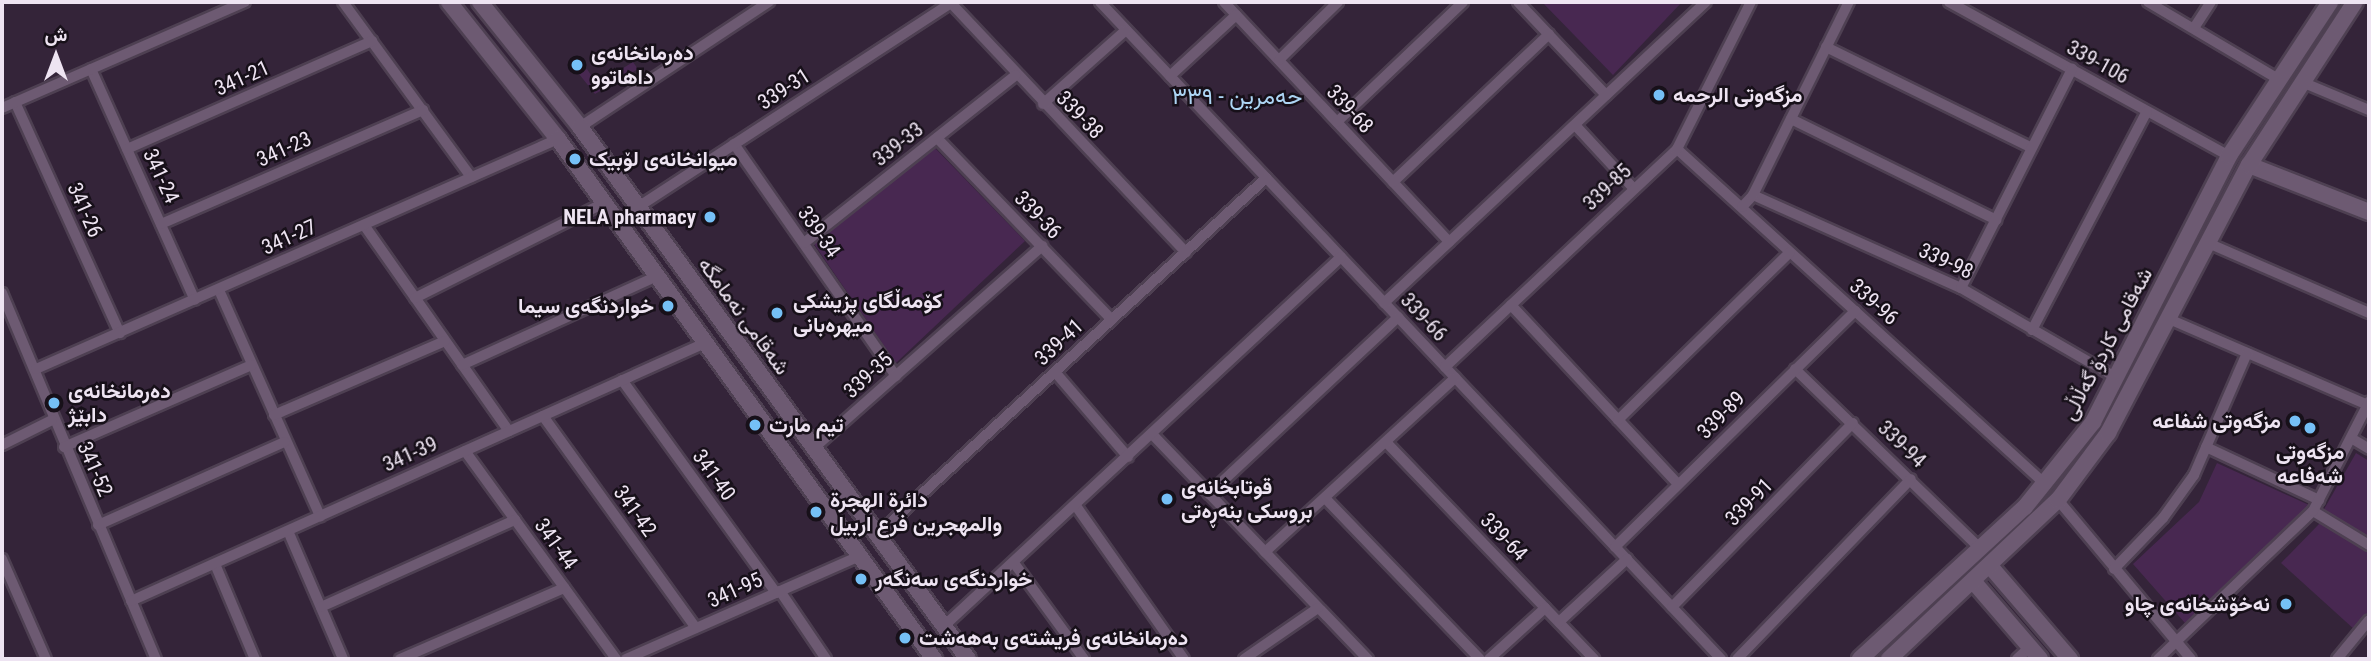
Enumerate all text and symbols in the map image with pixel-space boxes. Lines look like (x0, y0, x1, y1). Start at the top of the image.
north arrow (21, 21, 91, 91)
text: ش (45, 23, 67, 46)
street label: 339-106 (2062, 35, 2134, 89)
place label: دەرمانخانەی داهاتوو (591, 40, 694, 90)
street label: 341-21 (211, 55, 273, 101)
marker: دەرمانخانەی داهاتوو (569, 57, 585, 73)
street label: 339-31 (753, 63, 815, 115)
street label: 339-68 (1321, 80, 1379, 138)
place label: مزگەوتی الرحمە (1673, 82, 1802, 108)
district label: حەمرین - ٣٣٩ (1172, 83, 1302, 111)
street label: 339-38 (1051, 86, 1109, 144)
marker: مزگەوتی الرحمە (1651, 87, 1667, 103)
street label: 339-33 (868, 117, 928, 171)
street label: 341-23 (253, 126, 315, 172)
street label: 341-24 (138, 145, 184, 207)
place label: میوانخانەی لۆبیک (589, 146, 738, 172)
marker: میوانخانەی لۆبیک (567, 151, 583, 167)
street label: 339-85 (1578, 158, 1636, 216)
street label: 341-26 (62, 179, 108, 241)
street label: 339-36 (1009, 186, 1067, 244)
street label: 339-34 (792, 201, 846, 263)
place label: NELA pharmacy (563, 204, 696, 230)
marker: NELA pharmacy (702, 209, 718, 225)
street label: 341-27 (258, 214, 320, 260)
street label: 339-98 (1915, 238, 1977, 284)
street label: شەقامی نەمامگە (693, 252, 795, 380)
street label: شەقامی کاردۆ گەڵاڵی (2056, 263, 2158, 425)
street label: 339-96 (1844, 274, 1904, 330)
place label: کۆمەڵگای پزیشکی میهرەبانی (793, 288, 942, 338)
street label: 339-66 (1395, 288, 1453, 346)
place label: خواردنگەی سیما (518, 293, 654, 319)
marker: خواردنگەی سیما (660, 298, 676, 314)
marker: کۆمەڵگای پزیشکی میهرەبانی (767, 303, 787, 323)
street label: 339-41 (1030, 313, 1088, 371)
street label: 339-35 (838, 347, 898, 403)
place label: دەرمانخانەی دابێژ (68, 378, 171, 428)
street label: 339-89 (1692, 386, 1750, 444)
marker: دەرمانخانەی دابێژ (46, 395, 62, 411)
place label: مزگەوتی شفاعە (2152, 408, 2281, 434)
place label: تیم مارت (769, 412, 844, 438)
marker: مزگەوتی شفاعە (2287, 413, 2303, 429)
street label: 339-94 (1873, 415, 1931, 473)
marker: تیم مارت (747, 417, 763, 433)
marker: مزگەوتی شەفاعە (2302, 420, 2318, 436)
street label: 341-39 (379, 431, 441, 477)
street label: 341-52 (72, 438, 118, 500)
place label: مزگەوتی شەفاعە (2276, 439, 2344, 489)
street label: 341-40 (687, 445, 741, 505)
street label: 339-91 (1720, 473, 1778, 531)
place label: قوتابخانەی بروسکی بنەڕەتی (1181, 474, 1313, 524)
street label: 341-42 (608, 481, 662, 541)
place label: دائرة الهجرة والمهجرين فرع اربيل (830, 487, 1002, 537)
marker: قوتابخانەی بروسکی بنەڕەتی (1159, 491, 1175, 507)
marker: دائرة الهجرة والمهجرين فرع اربيل (808, 504, 824, 520)
street label: 339-64 (1475, 508, 1533, 566)
street label: 341-44 (529, 514, 583, 574)
place label: خواردنگەی سەنگەر (875, 566, 1032, 592)
street label: 341-95 (704, 567, 766, 613)
marker: خواردنگەی سەنگەر (853, 571, 869, 587)
place label: نەخۆشخانەی چاو (2125, 591, 2270, 617)
marker: نەخۆشخانەی چاو (2276, 594, 2296, 614)
place label: دەرمانخانەی فریشتەی بەهەشت (919, 625, 1188, 651)
marker: دەرمانخانەی فریشتەی بەهەشت (897, 630, 913, 646)

